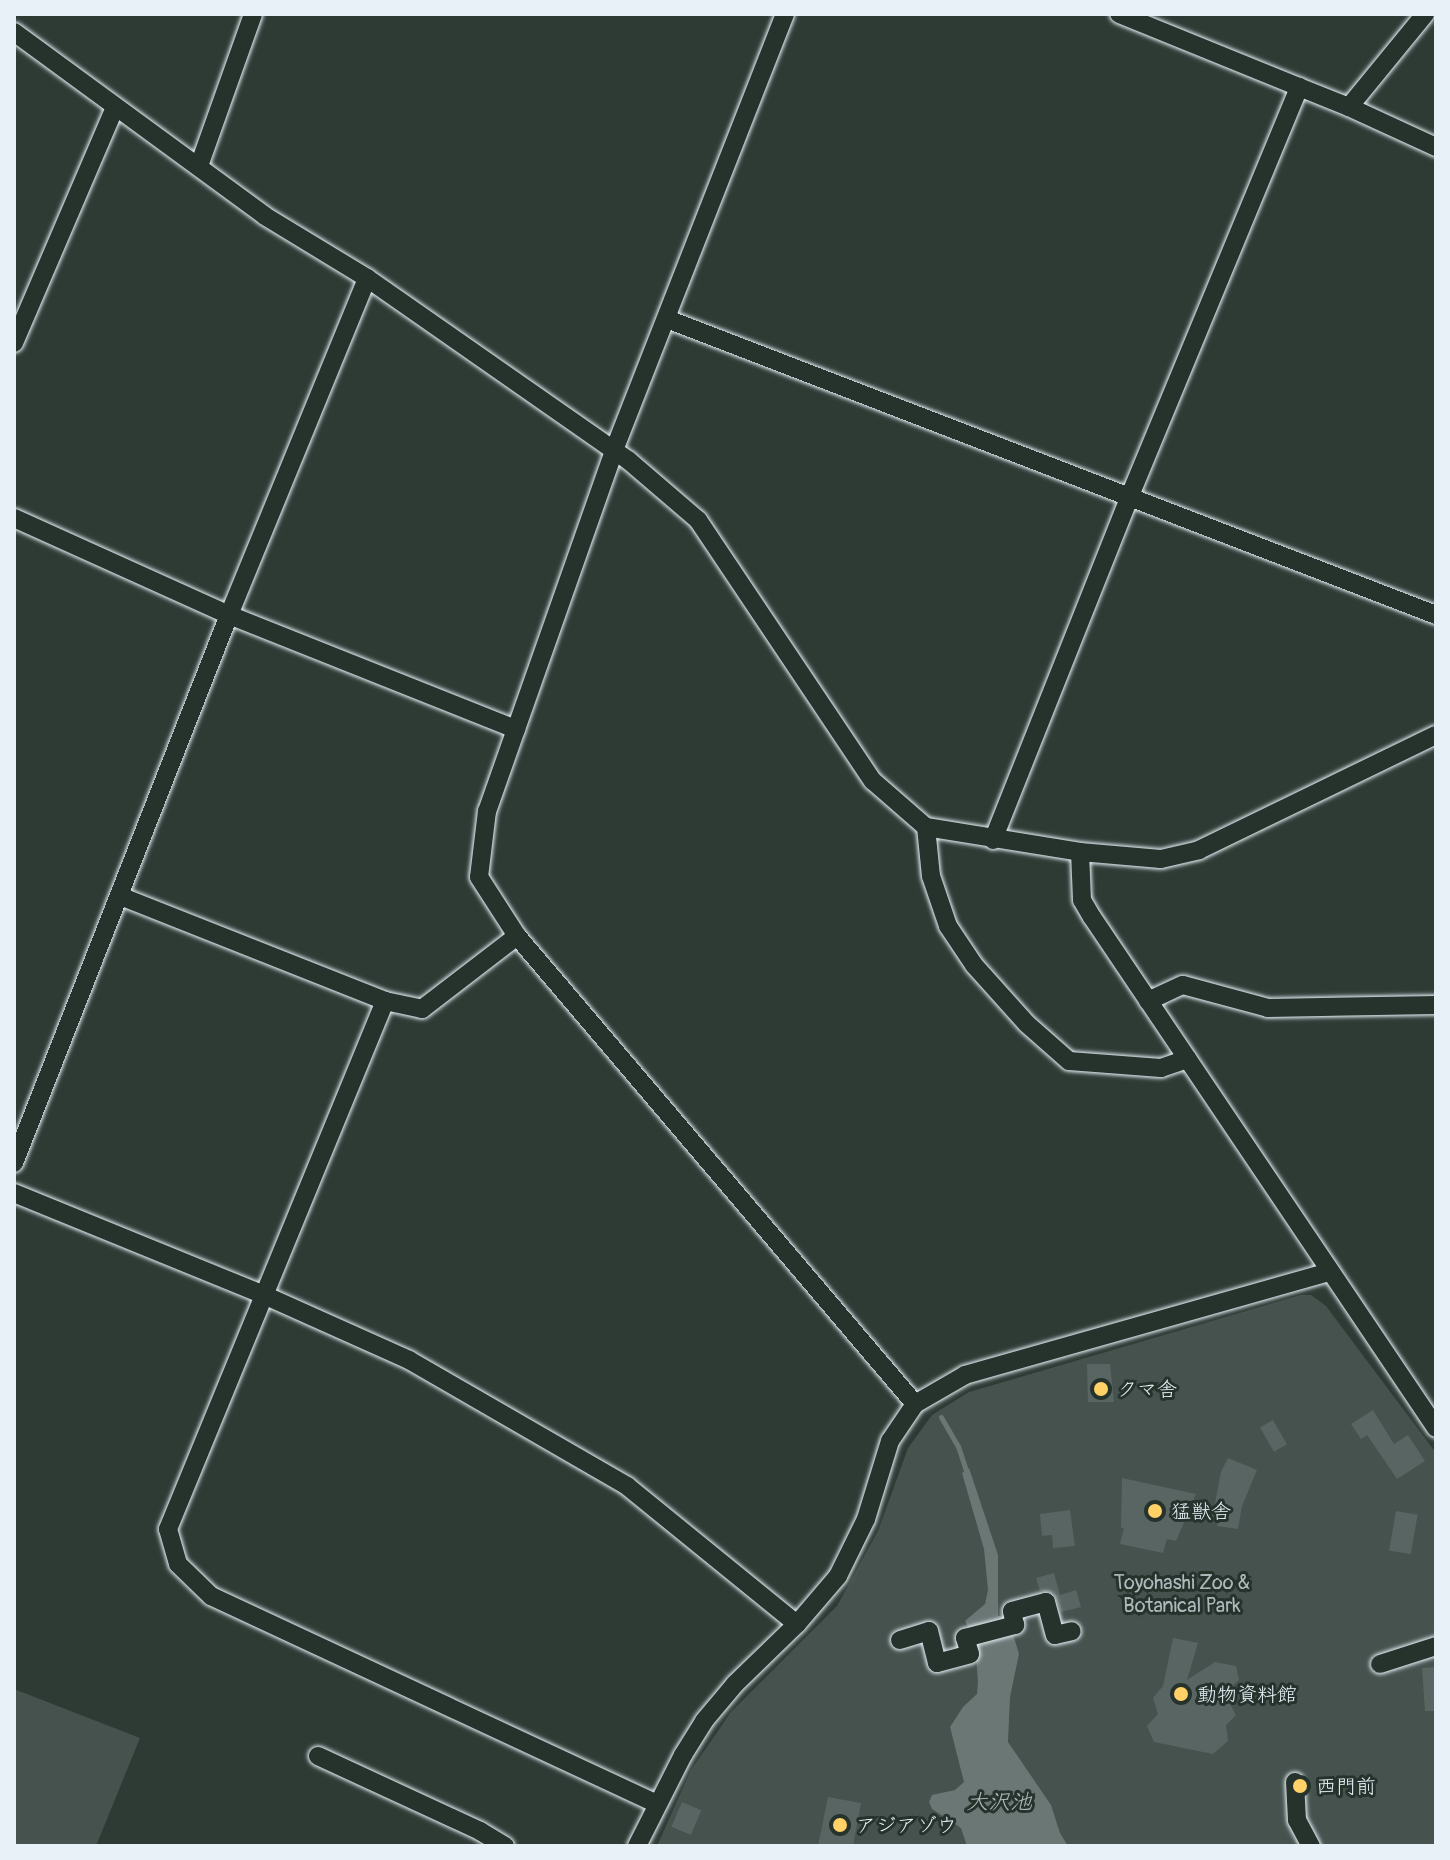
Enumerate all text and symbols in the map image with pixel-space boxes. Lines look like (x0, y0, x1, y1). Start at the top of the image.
place label: クマ舎 (1117, 1377, 1177, 1401)
marker: クマ舎 (1092, 1380, 1110, 1398)
place label: 猛獣舎 (1171, 1499, 1231, 1523)
marker: 猛獣舎 (1146, 1502, 1164, 1520)
park label: Toyohashi Zoo & Botanical Park (1114, 1570, 1250, 1617)
place label: 動物資料館 (1197, 1682, 1297, 1706)
marker: 動物資料館 (1172, 1685, 1190, 1703)
place label: 西門前 (1316, 1774, 1376, 1798)
marker: 西門前 (1291, 1777, 1309, 1795)
water label: 大沢池 (966, 1790, 1032, 1816)
place label: アジアゾウ (856, 1813, 956, 1837)
marker: アジアゾウ (831, 1816, 849, 1834)

